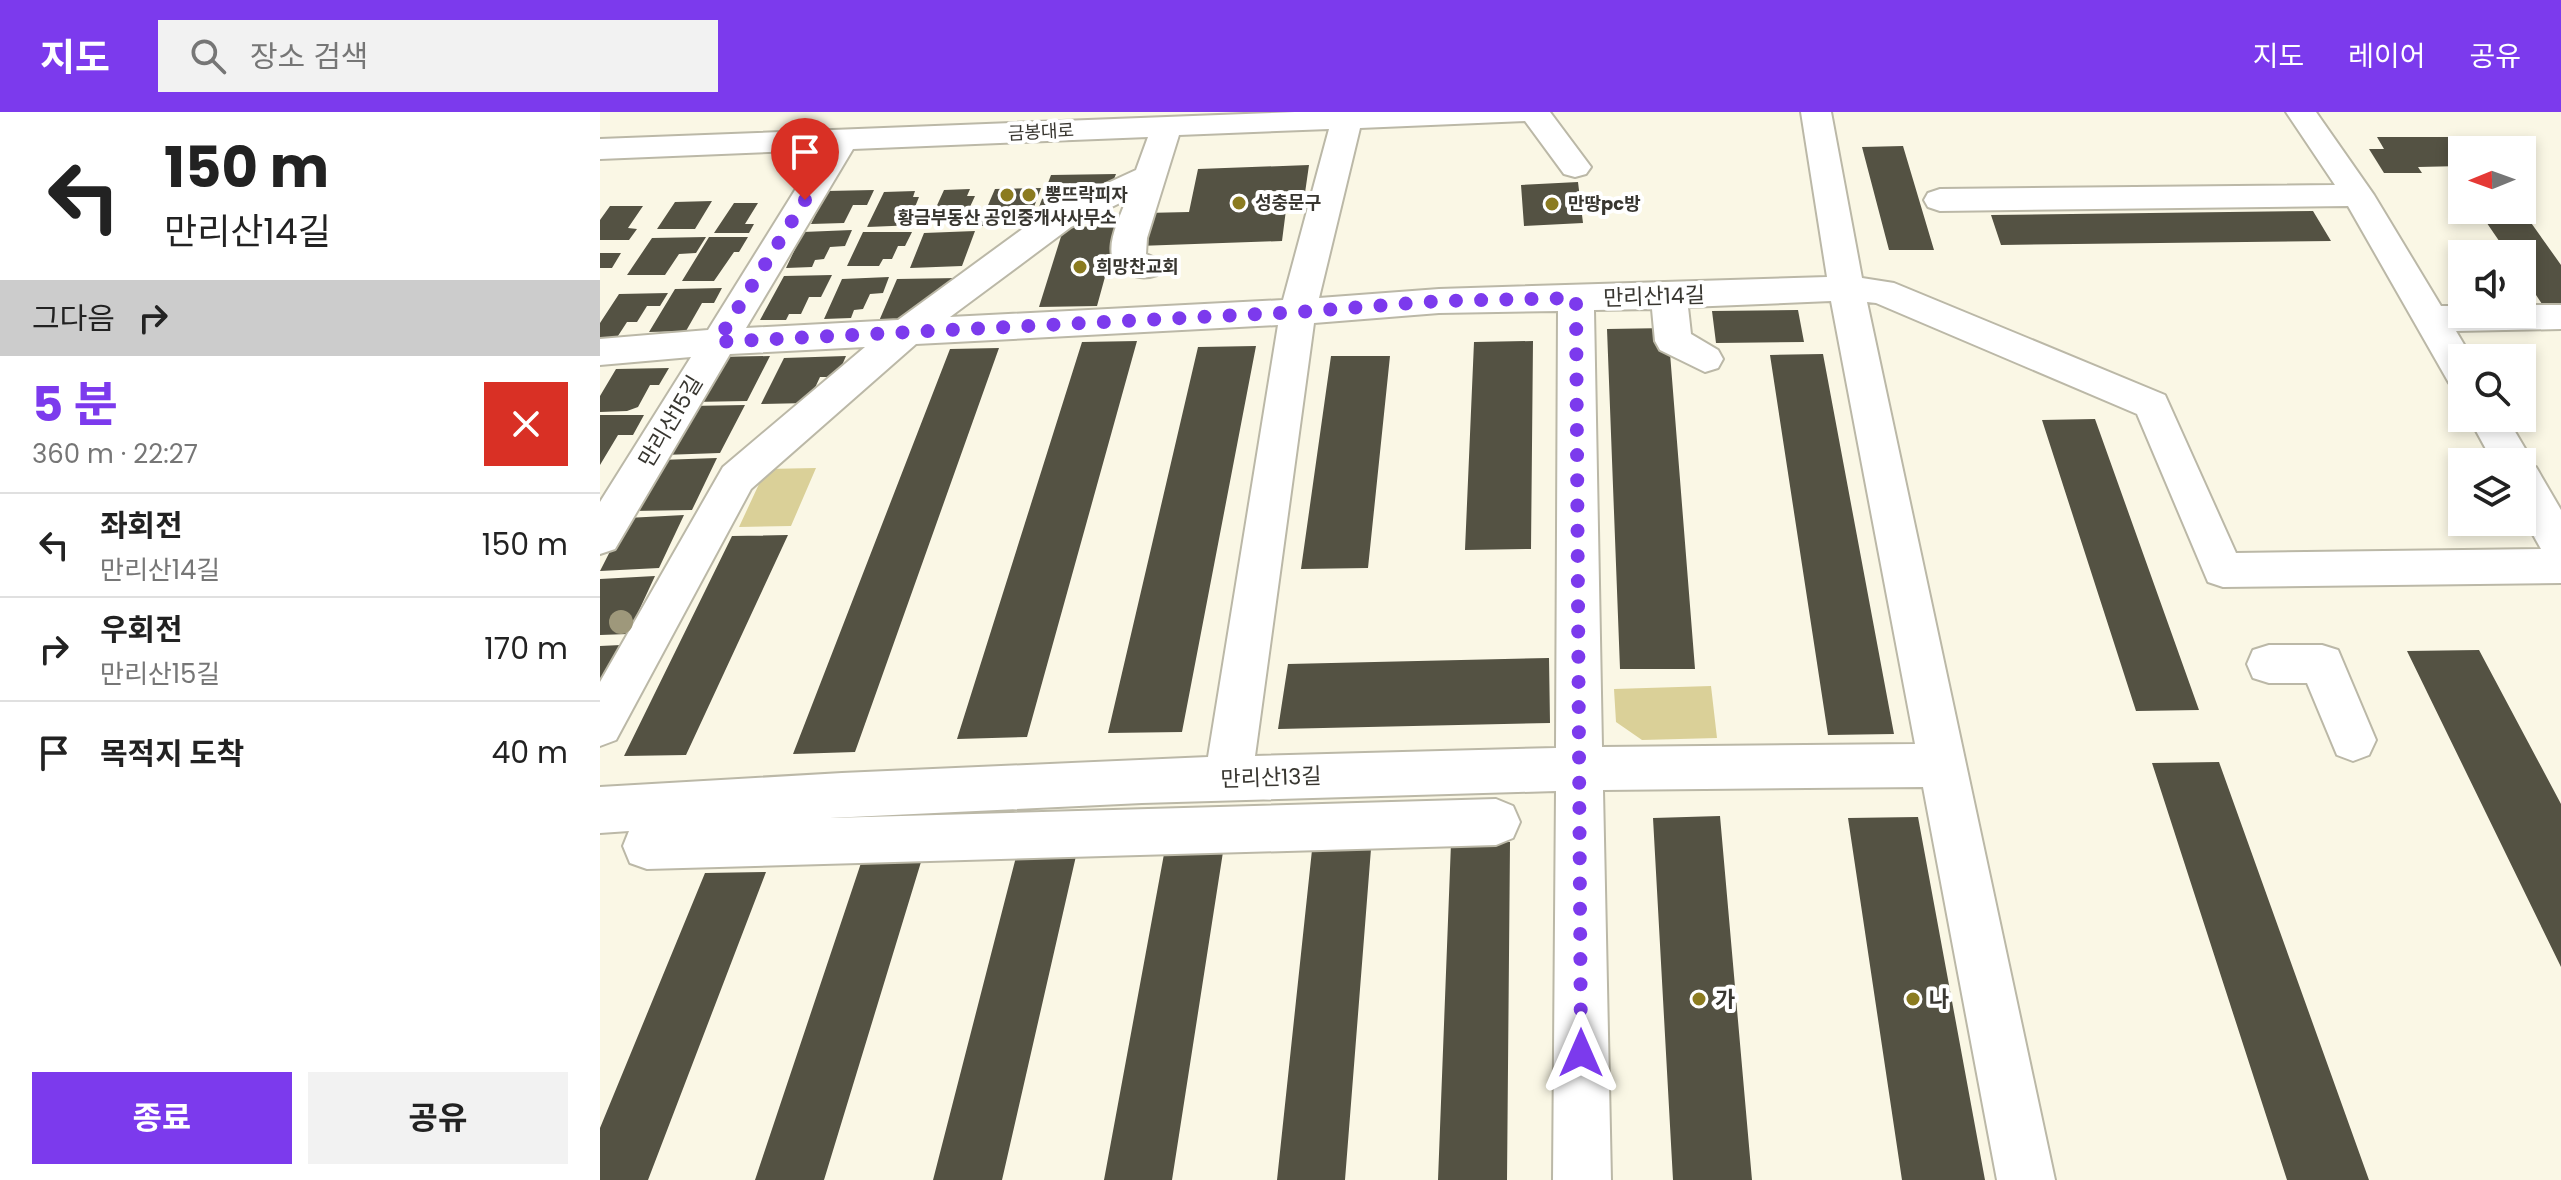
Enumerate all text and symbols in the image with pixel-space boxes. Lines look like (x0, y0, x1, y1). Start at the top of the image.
search box (158, 20, 718, 92)
text: 지도 (40, 31, 110, 84)
icon: search (186, 34, 230, 78)
text: 장소 검색 (250, 35, 368, 78)
text: 지도 (2253, 37, 2304, 76)
text: 레이어 (2348, 37, 2425, 76)
text: 공유 (2469, 37, 2521, 76)
street label: 금봉대로 (1007, 117, 1075, 146)
pin (771, 118, 839, 200)
text: 150 m (164, 128, 329, 207)
icon: arrive (783, 130, 827, 174)
north arrow (2448, 136, 2536, 224)
map controls (2448, 136, 2536, 536)
icon: left (32, 144, 136, 248)
place label: 뽕뜨락피자 (1045, 182, 1128, 207)
marker: 황금부동산 공인중개사사무소 (998, 186, 1016, 204)
marker: 뽕뜨락피자 (1020, 186, 1038, 204)
place label: 성충문구 (1255, 190, 1321, 215)
place label: 만땅pc방 (1568, 191, 1641, 216)
marker: 성충문구 (1230, 194, 1248, 212)
marker: 만땅pc방 (1543, 195, 1561, 213)
place label: 황금부동산 공인중개사사무소 (897, 205, 1117, 230)
text: 만리산14길 (164, 206, 331, 257)
button: sound (2448, 240, 2536, 328)
place label: 희망찬교회 (1096, 254, 1179, 279)
marker: 희망찬교회 (1071, 258, 1089, 276)
street label: 만리산14길 (1603, 279, 1705, 314)
icon: right (131, 296, 175, 340)
text: 그다음 (32, 297, 115, 340)
button: search (2448, 344, 2536, 432)
street label: 만리산15길 (631, 370, 710, 473)
text: 5 분 (32, 371, 118, 438)
button: close (484, 382, 568, 466)
text: 360 m · 22:27 (32, 436, 198, 472)
button: layers (2448, 448, 2536, 536)
text: 좌회전 (100, 504, 183, 547)
icon: left (32, 523, 76, 567)
text: 150 m (482, 523, 568, 566)
text: 만리산14길 (100, 552, 220, 588)
text: 우회전 (100, 608, 183, 651)
icon: right (32, 627, 76, 671)
text: 170 m (484, 627, 568, 670)
text: 만리산15길 (100, 656, 220, 692)
icon: arrive (32, 731, 76, 775)
text: 40 m (491, 731, 568, 774)
text: 목적지 도착 (100, 732, 244, 775)
street label: 만리산13길 (1220, 760, 1322, 795)
place label: 가 (1715, 984, 1735, 1015)
place label: 나 (1929, 984, 1949, 1015)
marker: 가 (1690, 990, 1708, 1008)
marker: 나 (1904, 990, 1922, 1008)
position arrow (1539, 1011, 1623, 1095)
button: 종료 (32, 1072, 292, 1164)
button: 공유 (308, 1072, 568, 1164)

